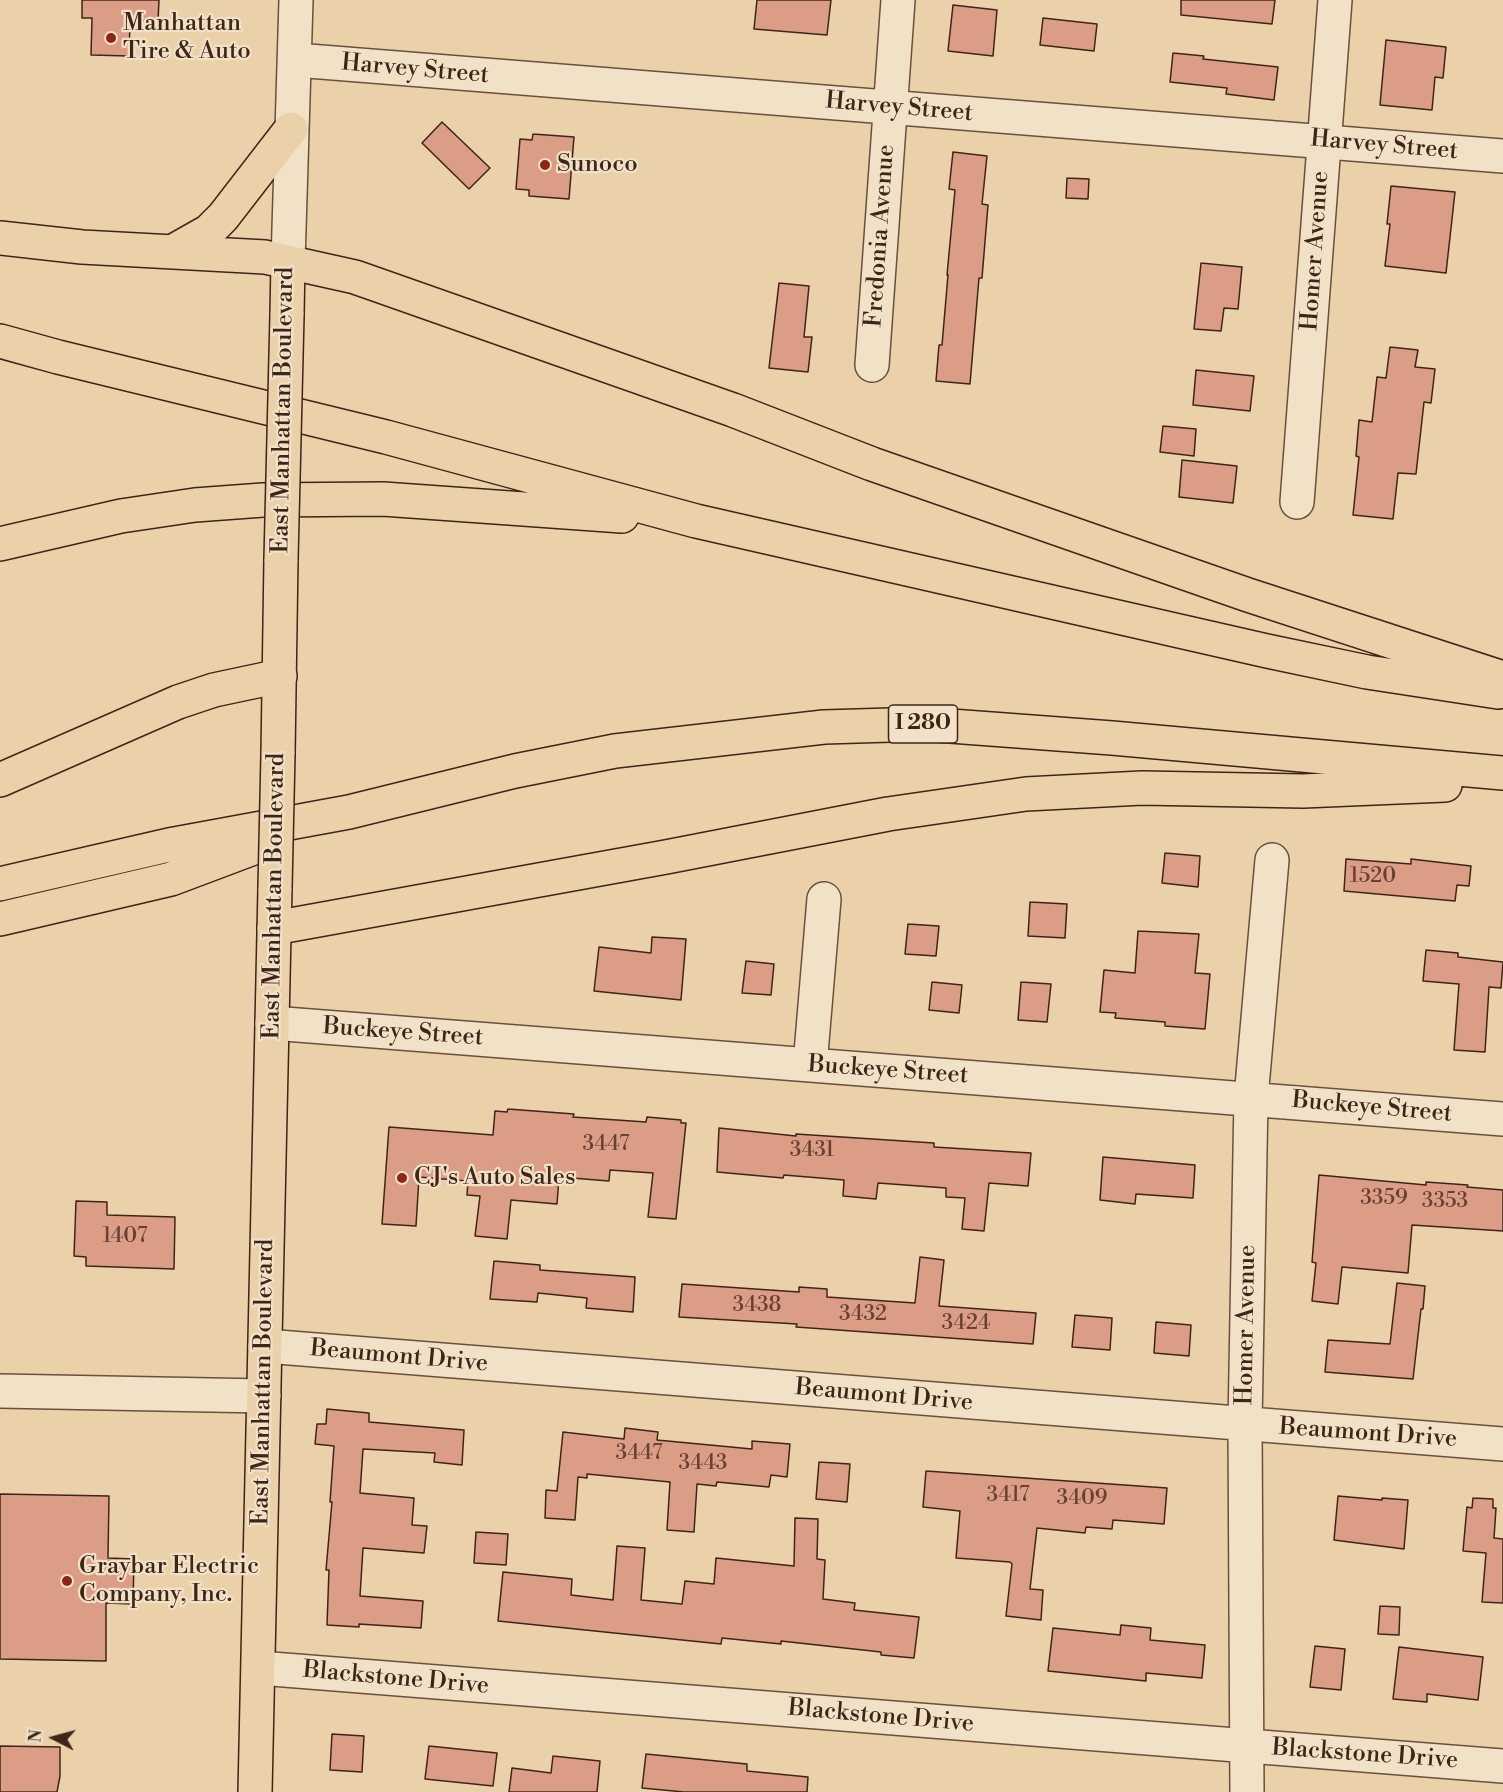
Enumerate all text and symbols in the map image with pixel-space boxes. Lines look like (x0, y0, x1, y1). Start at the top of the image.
place label: Manhattan Tire & Auto (123, 10, 251, 66)
marker: Manhattan Tire & Auto (104, 31, 118, 45)
street label: Harvey Street (340, 49, 490, 91)
street label: Harvey Street (824, 87, 974, 129)
street label: Harvey Street (1309, 125, 1459, 167)
street label: Fredonia Avenue (860, 144, 902, 328)
place label: Sunoco (557, 151, 638, 179)
marker: Sunoco (538, 158, 552, 172)
street label: Homer Avenue (1296, 170, 1336, 332)
street label: East Manhattan Boulevard (267, 266, 301, 554)
road number: I 280 (888, 705, 958, 743)
street label: East Manhattan Boulevard (258, 752, 292, 1040)
house number: 1520 (1350, 864, 1396, 890)
street label: Buckeye Street (322, 1013, 484, 1053)
street label: Buckeye Street (807, 1051, 969, 1091)
street label: Buckeye Street (1291, 1087, 1453, 1129)
house number: 3447 (582, 1132, 630, 1158)
house number: 3431 (790, 1138, 834, 1164)
place label: CJ's Auto Sales (414, 1164, 575, 1192)
marker: CJ's Auto Sales (395, 1171, 409, 1185)
house number: 3359 (1360, 1186, 1408, 1212)
house number: 3353 (1422, 1189, 1468, 1215)
house number: 1407 (103, 1224, 147, 1250)
street label: East Manhattan Boulevard (247, 1238, 281, 1526)
street label: Homer Avenue (1231, 1245, 1263, 1405)
house number: 3438 (733, 1293, 781, 1319)
house number: 3432 (839, 1302, 887, 1328)
house number: 3424 (941, 1311, 991, 1337)
street label: Beaumont Drive (309, 1335, 489, 1379)
street label: Beaumont Drive (794, 1374, 974, 1418)
street label: Beaumont Drive (1278, 1413, 1458, 1455)
house number: 3447 (615, 1441, 663, 1467)
house number: 3443 (679, 1451, 727, 1477)
house number: 3417 (987, 1483, 1029, 1509)
house number: 3409 (1056, 1486, 1108, 1512)
place label: Graybar Electric Company, Inc. (79, 1553, 259, 1609)
marker: Graybar Electric Company, Inc. (60, 1574, 74, 1588)
street label: Blackstone Drive (302, 1657, 490, 1701)
street label: Blackstone Drive (787, 1695, 975, 1739)
north arrow (24, 1708, 84, 1768)
text: N (25, 1729, 47, 1743)
street label: Blackstone Drive (1271, 1734, 1459, 1776)

